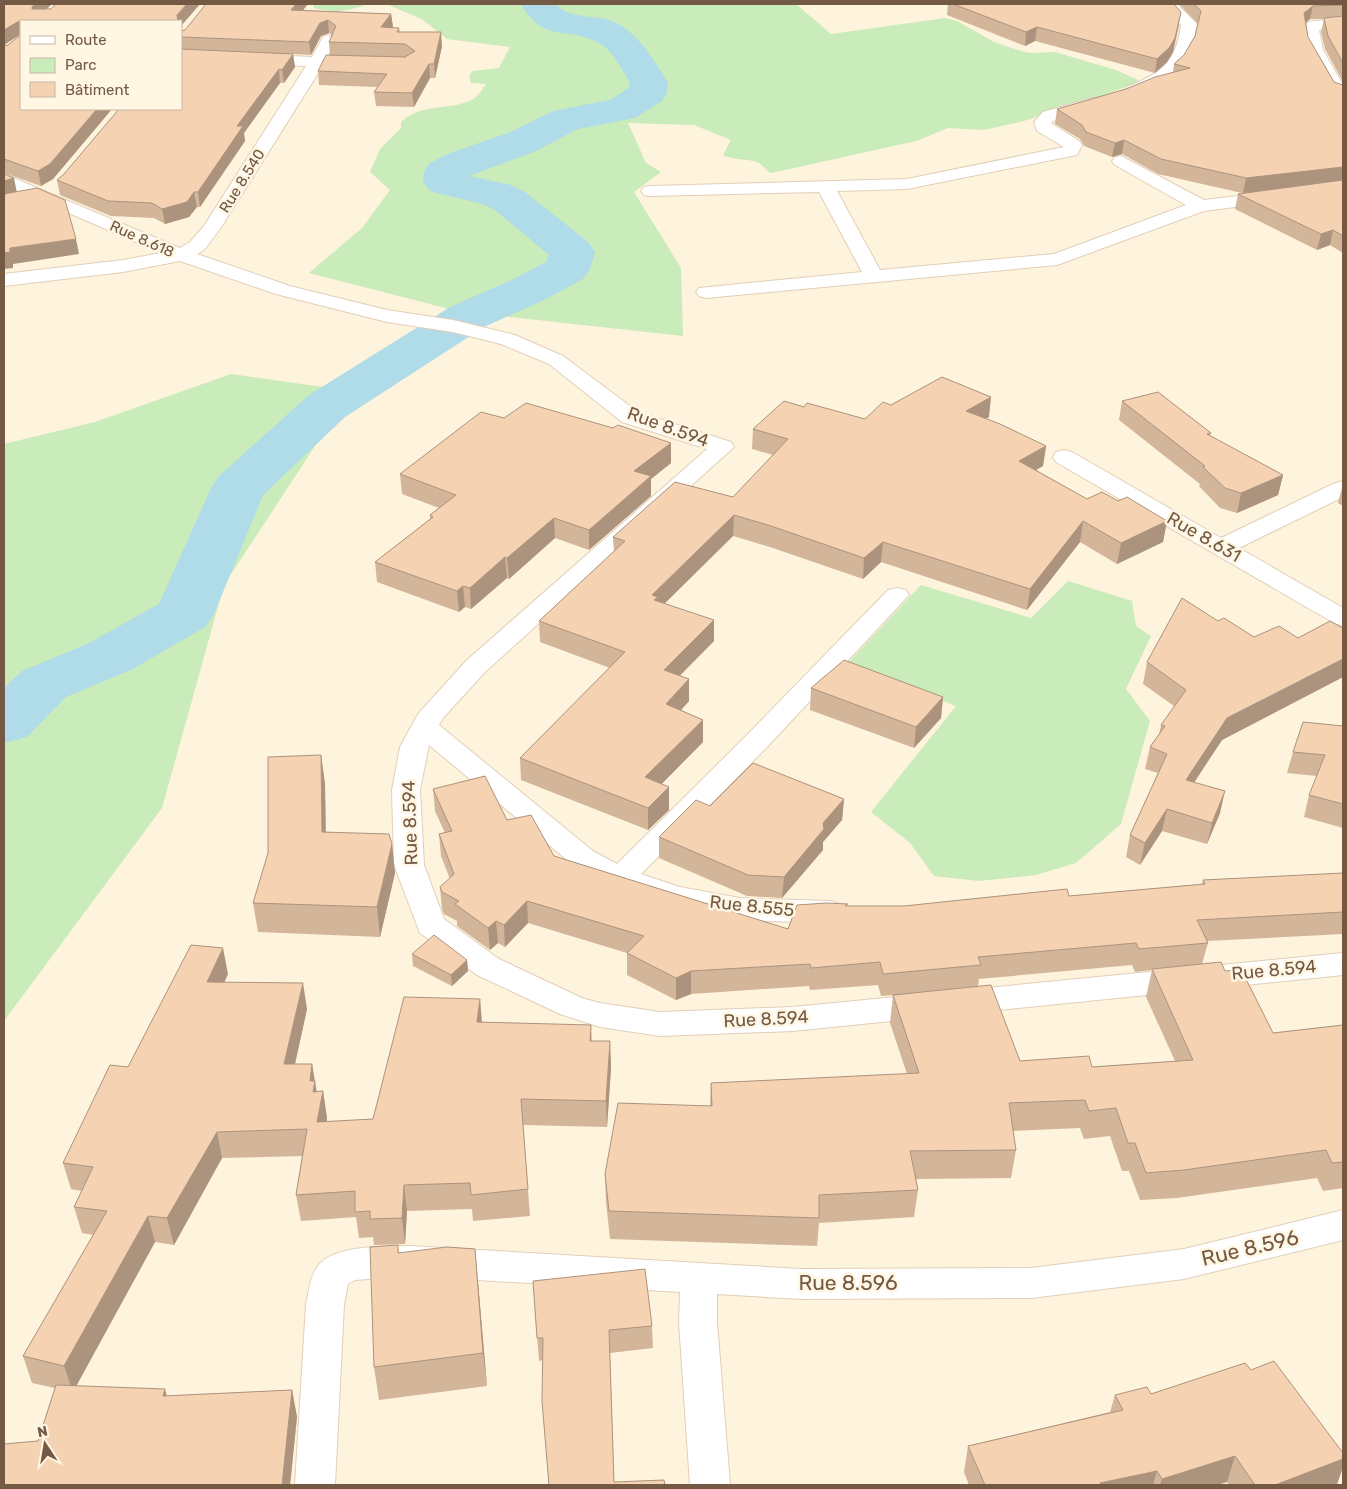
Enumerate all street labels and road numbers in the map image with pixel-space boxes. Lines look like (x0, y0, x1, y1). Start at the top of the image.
street label: Rue 8.540 (215, 146, 269, 216)
street label: Rue 8.618 (107, 217, 177, 261)
street label: Rue 8.594 (624, 402, 712, 452)
street label: Rue 8.631 (1163, 507, 1245, 567)
street label: Rue 8.594 (398, 780, 422, 866)
street label: Rue 8.555 (709, 891, 795, 921)
street label: Rue 8.594 (1231, 955, 1317, 985)
street label: Rue 8.594 (723, 1006, 809, 1032)
street label: Rue 8.596 (1199, 1224, 1301, 1271)
street label: Rue 8.596 (798, 1270, 898, 1295)

